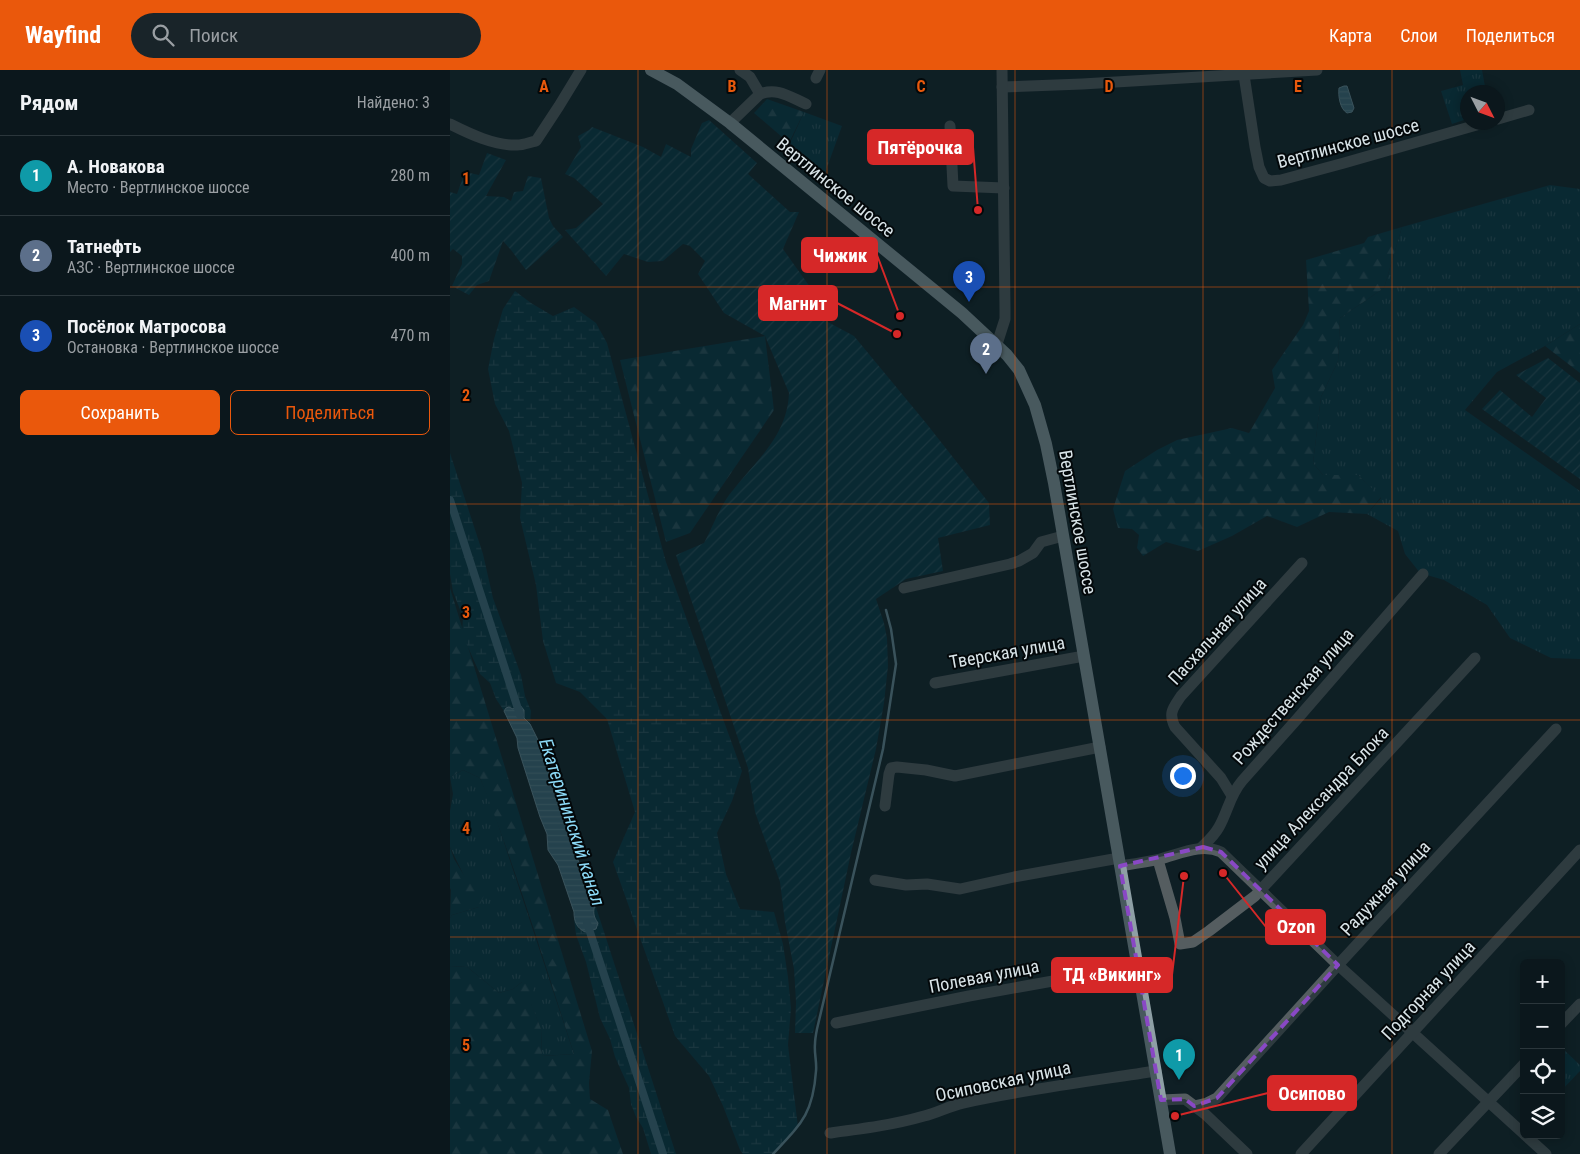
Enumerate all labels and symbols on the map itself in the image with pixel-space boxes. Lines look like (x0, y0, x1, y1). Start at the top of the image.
text: A (539, 77, 549, 96)
text: B (728, 77, 737, 96)
text: C (916, 77, 926, 96)
text: D (1104, 77, 1114, 96)
text: E (1294, 77, 1302, 96)
north arrow (1460, 85, 1505, 130)
street label: Вертлинское шоссе (1275, 114, 1421, 172)
callout: Пятёрочка (868, 130, 973, 164)
street label: Вертлинское шоссе (773, 133, 899, 241)
text: Пятёрочка (878, 136, 962, 159)
text: 1 (462, 169, 470, 188)
callout: Чижик (802, 238, 877, 272)
text: Чижик (813, 244, 868, 267)
pin: 3 (953, 261, 985, 302)
callout: Магнит (759, 286, 837, 320)
text: Магнит (769, 292, 827, 315)
pin: 2 (970, 333, 1002, 374)
text: 2 (462, 386, 470, 405)
street label: Вертлинское шоссе (1055, 448, 1101, 596)
street label: Пасхальная улица (1164, 573, 1270, 689)
text: 3 (462, 603, 470, 622)
street label: Рождественская улица (1228, 624, 1358, 768)
street label: Тверская улица (948, 632, 1066, 672)
street label: улица Александра Блока (1250, 722, 1392, 874)
water label: Екатерининский канал (534, 735, 610, 909)
your location (1170, 763, 1196, 789)
text: 4 (462, 819, 470, 838)
street label: Радужная улица (1336, 836, 1434, 940)
callout: Ozon (1266, 910, 1325, 944)
text: Ozon (1277, 915, 1315, 938)
street label: Подгорная улица (1377, 936, 1479, 1044)
street label: Полевая улица (927, 955, 1041, 997)
callout: ТД «Викинг» (1052, 958, 1172, 992)
text: ТД «Викинг» (1062, 963, 1162, 986)
text: 5 (462, 1036, 470, 1055)
pin: 1 (1163, 1039, 1195, 1080)
street label: Осиповская улица (934, 1056, 1072, 1106)
callout: Осипово (1268, 1076, 1356, 1110)
text: Осипово (1278, 1082, 1346, 1105)

